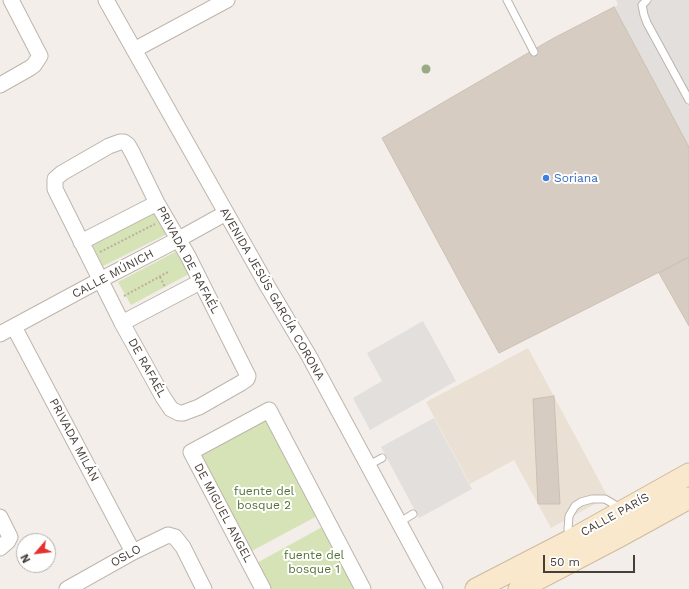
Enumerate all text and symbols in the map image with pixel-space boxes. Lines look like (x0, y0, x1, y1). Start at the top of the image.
place label: Soriana (554, 171, 598, 185)
marker: Soriana (541, 173, 551, 183)
street label: PRIVADA DE RAFAÉL (154, 204, 222, 316)
street label: AVENIDA JESÚS GARCÍA CORONA (217, 205, 327, 383)
street label: CALLE MÚNICH (70, 246, 156, 302)
street label: DE RAFAÉL (125, 336, 169, 400)
street label: PRIVADA MILÁN (46, 396, 102, 484)
street label: DE MIGUEL ANGEL (191, 461, 255, 565)
park label: fuente del bosque 2 (234, 484, 294, 512)
street label: CALLE PARÍS (578, 490, 652, 540)
north arrow (16, 533, 56, 573)
street label: OSLO (108, 542, 144, 570)
scale bar (545, 547, 637, 573)
park label: fuente del bosque 1 (284, 548, 344, 576)
text: N (18, 552, 33, 565)
text: 50 m (550, 555, 580, 569)

